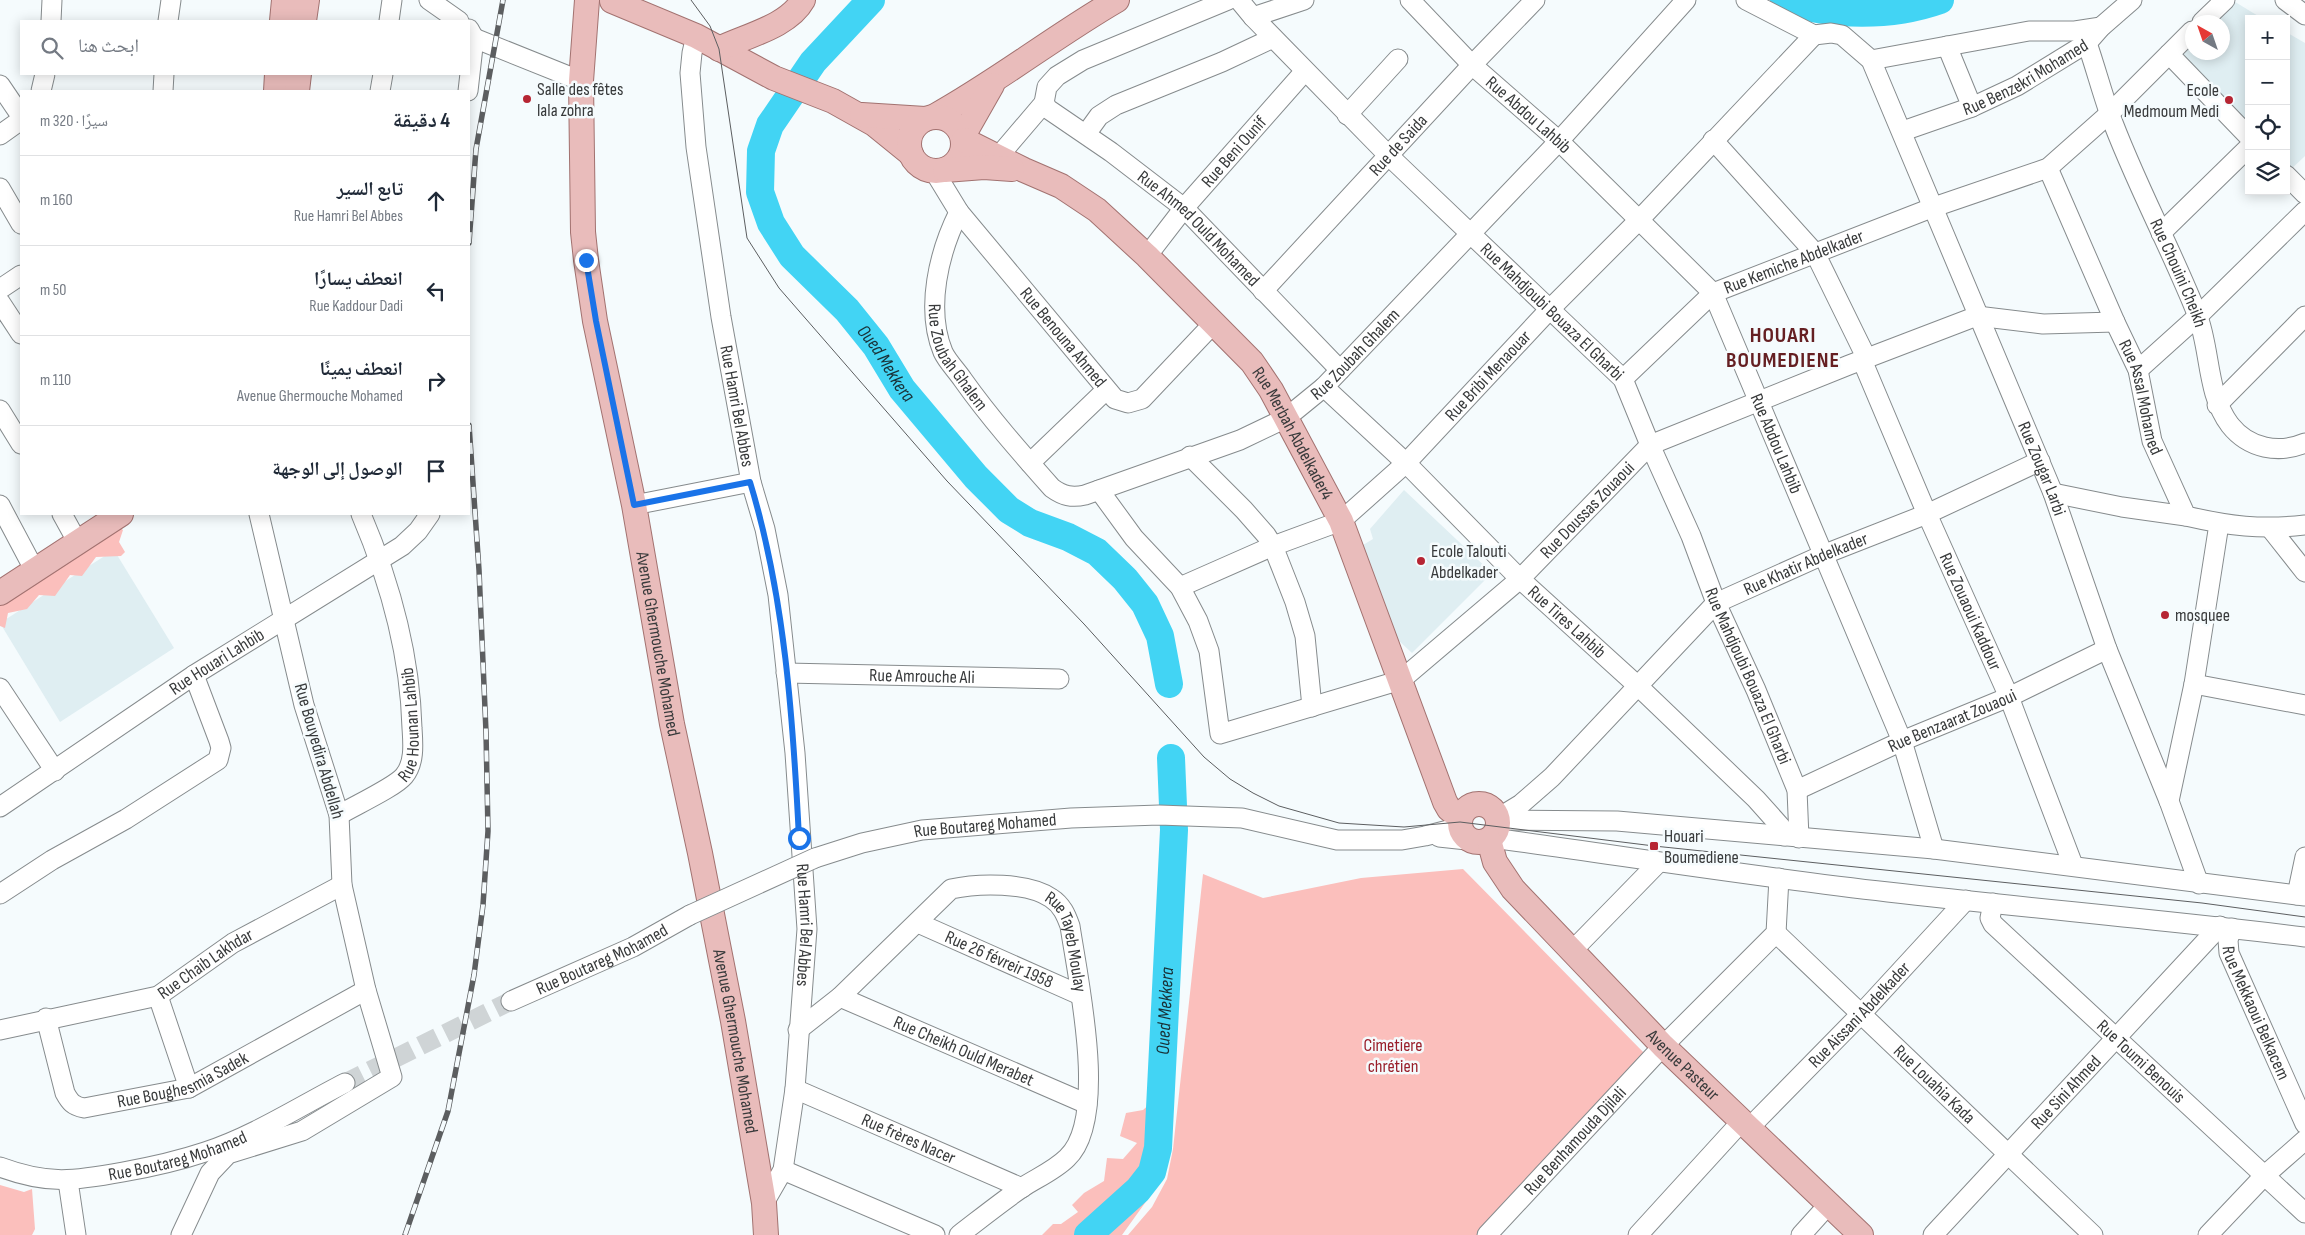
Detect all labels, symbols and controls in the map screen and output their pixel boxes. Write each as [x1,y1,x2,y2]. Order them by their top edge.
north arrow [2185,15,2230,60]
map controls [2245,15,2290,195]
button: + [2245,15,2290,60]
search box [20,20,470,75]
icon: search [38,34,66,62]
text: ابحث هنا [78,35,139,58]
street label: Rue Benzekri Mohamed [1960,35,2092,120]
button: − [2245,60,2290,105]
street label: Rue Abdou Lahbib [1482,72,1576,158]
place label: Salle des fêtes lala zohra [537,79,624,121]
place label: Ecole Medmoum Medi [2124,80,2219,122]
marker: Salle des fêtes lala zohra [521,93,533,105]
marker: Ecole Medmoum Medi [2223,94,2235,106]
button: locate [2245,105,2290,150]
text: 4 دقيقة [393,108,450,133]
street label: Rue de Saida [1365,110,1432,180]
street label: Rue Beni Ounif [1197,111,1271,191]
text: سيرًا · 320 m [40,112,108,131]
button: layers [2245,150,2290,195]
street label: Rue Ahmed Ould Mohamed [1134,166,1264,291]
text: تابع السير [337,178,403,201]
icon: ahead [422,187,450,215]
text: 160 m [40,191,73,210]
text: Rue Hamri Bel Abbes [294,207,403,226]
street label: Rue Chouini Cheikh [2146,215,2211,330]
street label: Rue Kemiche Abdelkader [1721,225,1867,298]
street label: Rue Mahdjoubi Bouaza El Gharbi [1476,238,1628,385]
route end [575,249,598,272]
text: انعطف يسارًا [314,268,403,291]
icon: left [422,277,450,305]
text: 50 m [40,281,66,300]
street label: Rue Benouna Ahmed [1016,283,1111,391]
text: Rue Kaddour Dadi [309,297,403,316]
street label: Rue Zoubah Ghalem [924,304,992,415]
street label: Rue Zoubah Ghalem [1306,304,1404,404]
water label: Oued Mekkera [852,320,920,407]
district label: HOUARI BOUMEDIENE [1726,322,1840,374]
street label: Rue Bribi Menaouar [1441,326,1535,425]
street label: Rue Assal Mohamed [2114,336,2167,458]
street label: Rue Hamri Bel Abbes [716,343,759,468]
text: انعطف يمينًا [319,358,403,381]
street label: Rue Merbah Abdelkader4 [1248,363,1338,504]
icon: right [422,367,450,395]
text: 110 m [40,371,71,390]
text: Avenue Ghermouche Mohamed [237,387,403,406]
street label: Rue Abdou Lahbib [1746,390,1807,497]
street label: Rue Zougar Larbi [2014,418,2070,518]
icon: arrive [422,457,450,485]
street label: Rue Doussas Zouaoui [1536,457,1639,563]
text: الوصول إلى الوجهة [272,458,403,481]
street label: Rue Khatir Abdelkader [1740,528,1871,600]
place label: Ecole Talouti Abdelkader [1430,541,1507,583]
street label: Avenue Ghermouche Mohamed [632,549,685,738]
street label: Rue Zouaoui Kaddour [1935,549,2006,674]
marker: Ecole Talouti Abdelkader [1415,555,1427,567]
street label: Rue Tires Lahbib [1524,581,1610,662]
street label: Rue Mahdjoubi Bouaza El Gharbi [1701,585,1796,767]
place label: mosquee [2175,605,2230,626]
marker: mosquee [2159,609,2171,621]
street label: Rue Houari Lahbib [165,624,268,699]
street label: Rue Amrouche Ali [869,664,975,688]
street label: Rue Hounan Lahbib [393,666,423,786]
street label: Rue Bouyedira Abdellah [290,681,348,821]
street label: Rue Benzaarat Zouaoui [1885,685,2020,757]
street label: Rue Boutareg Mohamed [912,809,1057,842]
place label: Houari Boumediene [1664,826,1739,868]
route start [788,827,811,850]
marker: Houari Boumediene [1648,840,1660,852]
street label: Rue Hamri Bel Abbes [792,863,818,987]
street label: Rue Tayeb Moulay [1041,887,1091,993]
street label: Rue Boutareg Mohamed [533,919,671,999]
street label: Rue Chaib Lakhdar [154,924,256,1003]
street label: Rue 26 févreir 1958 [942,926,1057,992]
street label: Rue Mekkaoui Belkacem [2218,945,2294,1083]
street label: Avenue Ghermouche Mohamed [708,946,762,1135]
street label: Rue Aissani Abdelkader [1804,957,1914,1072]
water label: Oued Mekkera [1151,966,1179,1055]
street label: Rue Cheikh Ould Merabet [891,1011,1038,1090]
street label: Rue Toumi Benouis [2093,1015,2190,1107]
street label: Avenue Pasteur [1642,1024,1724,1105]
park label: Cimetiere chrétien [1363,1035,1423,1077]
street label: Rue Louahia Kada [1889,1040,1980,1128]
street label: Rue Boughesmia Sadek [115,1047,252,1112]
street label: Rue Sini Ahmed [2026,1051,2105,1133]
street label: Rue Benhamouda Djilali [1519,1082,1630,1199]
street label: Rue frères Nacer [858,1109,959,1168]
street label: Rue Boutareg Mohamed [107,1126,250,1185]

